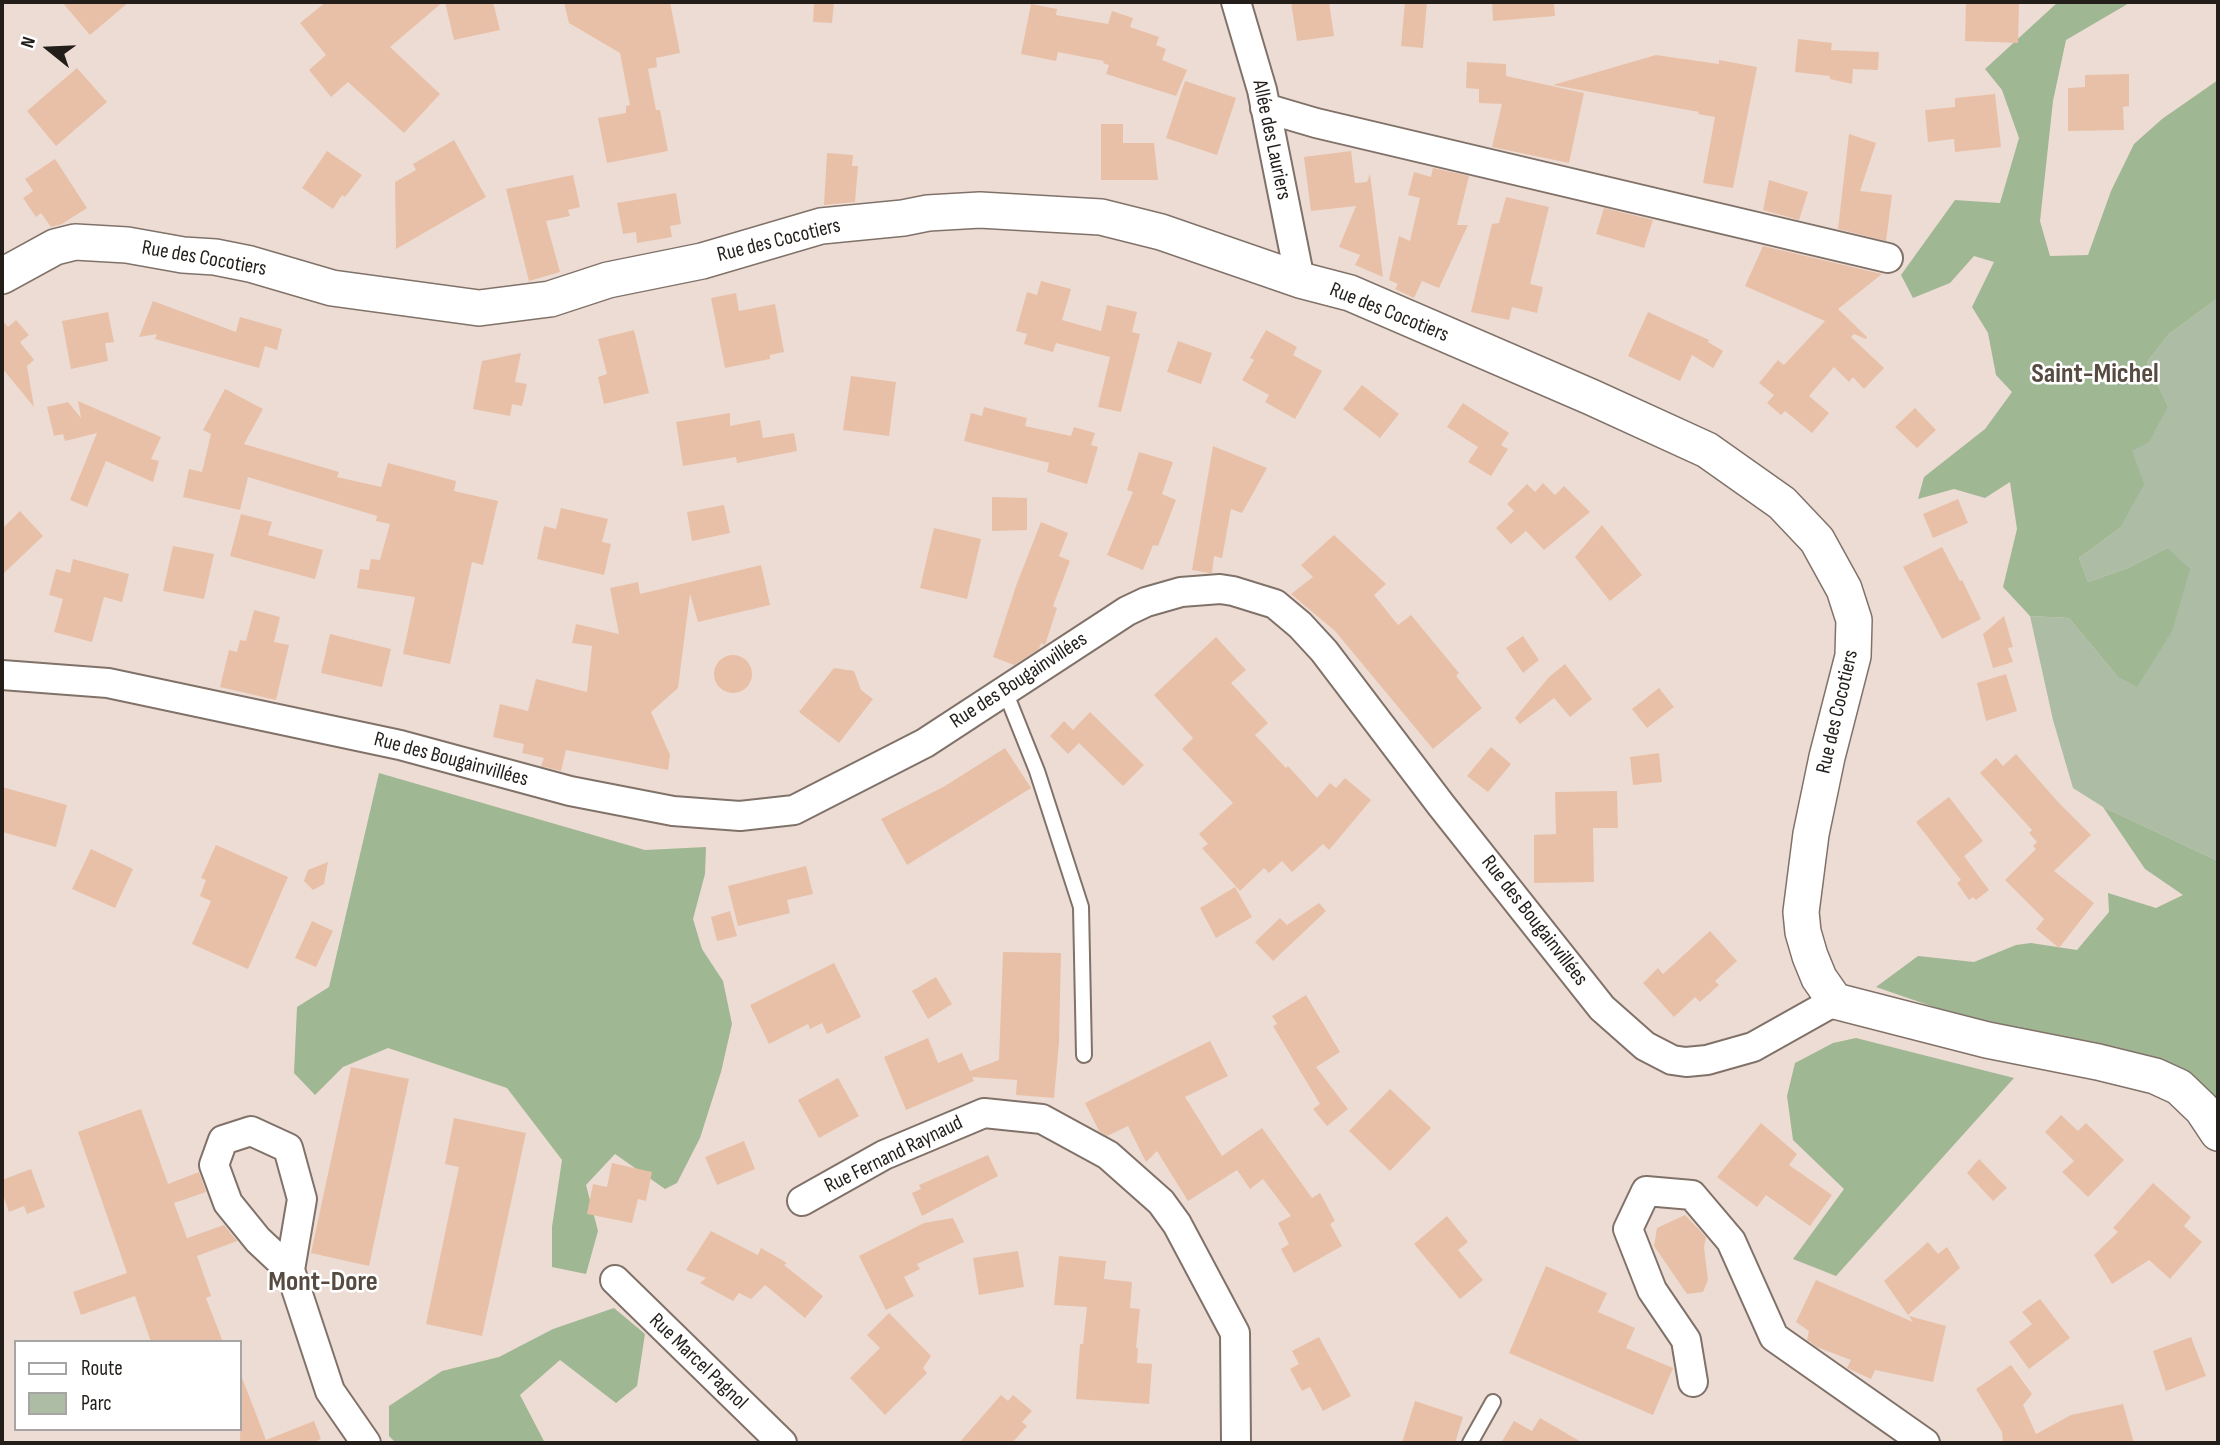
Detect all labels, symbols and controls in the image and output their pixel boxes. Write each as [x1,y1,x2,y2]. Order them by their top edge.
north arrow [14,14,84,84]
text: N [16,34,41,51]
street label: Allée des Lauriers [1246,78,1296,202]
street label: Rue des Cocotiers [715,214,843,268]
street label: Rue des Cocotiers [140,236,268,282]
street label: Rue des Cocotiers [1326,278,1452,348]
district label: Saint-Michel [2031,358,2159,392]
street label: Rue des Bougainvillées [946,627,1092,735]
street label: Rue des Cocotiers [1812,648,1864,776]
street label: Rue des Bougainvillées [371,727,531,793]
street label: Rue des Bougainvillées [1475,851,1593,991]
street label: Rue Fernand Raynaud [821,1111,967,1199]
district label: Mont-Dore [268,1266,378,1300]
street label: Rue Marcel Pagnol [644,1309,752,1415]
legend [14,1340,242,1431]
text: Route [81,1356,123,1381]
text: Parc [81,1391,112,1416]

